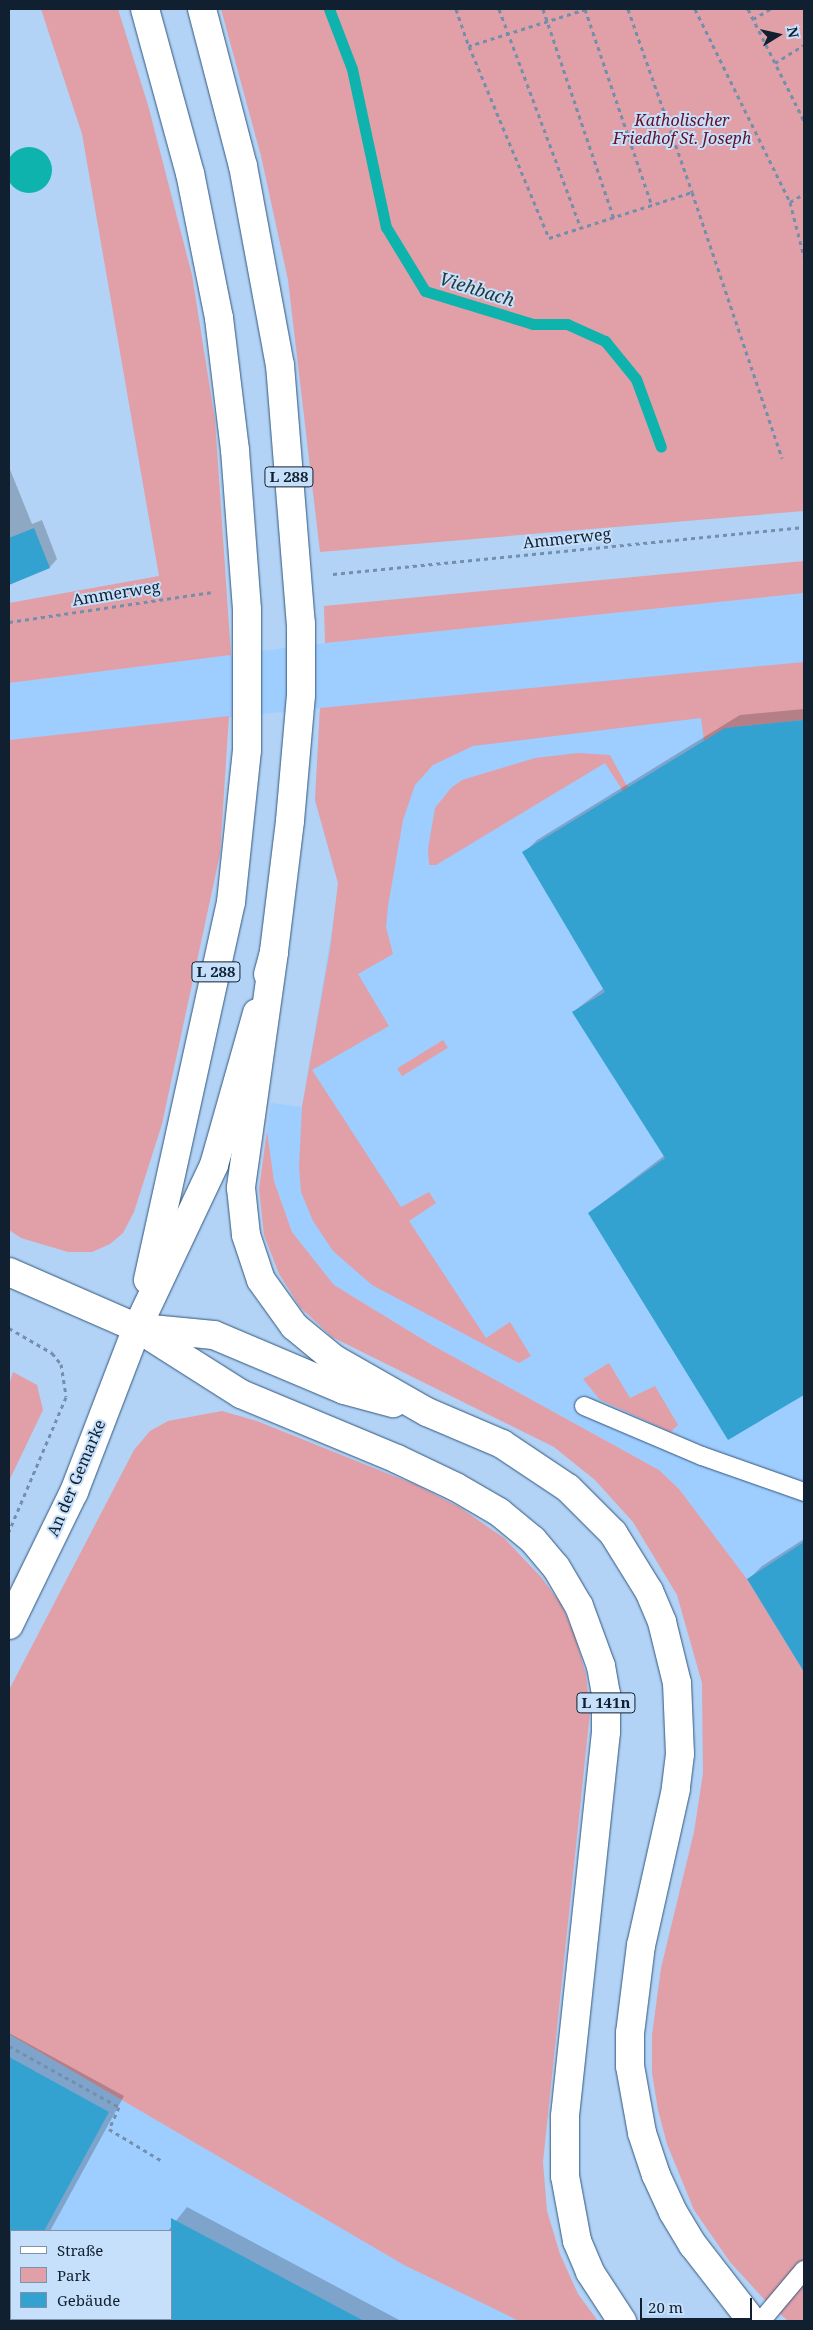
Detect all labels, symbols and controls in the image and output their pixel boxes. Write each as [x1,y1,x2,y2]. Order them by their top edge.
north arrow [753,10,803,60]
text: N [783,25,804,39]
park label: Katholischer Friedhof St. Joseph [613,110,751,148]
water label: Viehbach [437,267,517,311]
road number: L 288 [264,464,314,490]
street label: Ammerweg [522,524,612,552]
street label: Ammerweg [71,577,161,609]
road number: L 288 [191,960,241,984]
street label: An der Gemarke [43,1417,109,1539]
road number: L 141n [576,1690,636,1716]
legend [10,2230,172,2320]
text: Straße [57,2240,103,2260]
text: Park [57,2265,90,2285]
scale bar [643,2288,756,2320]
text: Gebäude [57,2290,120,2310]
text: 20 m [648,2297,683,2317]

